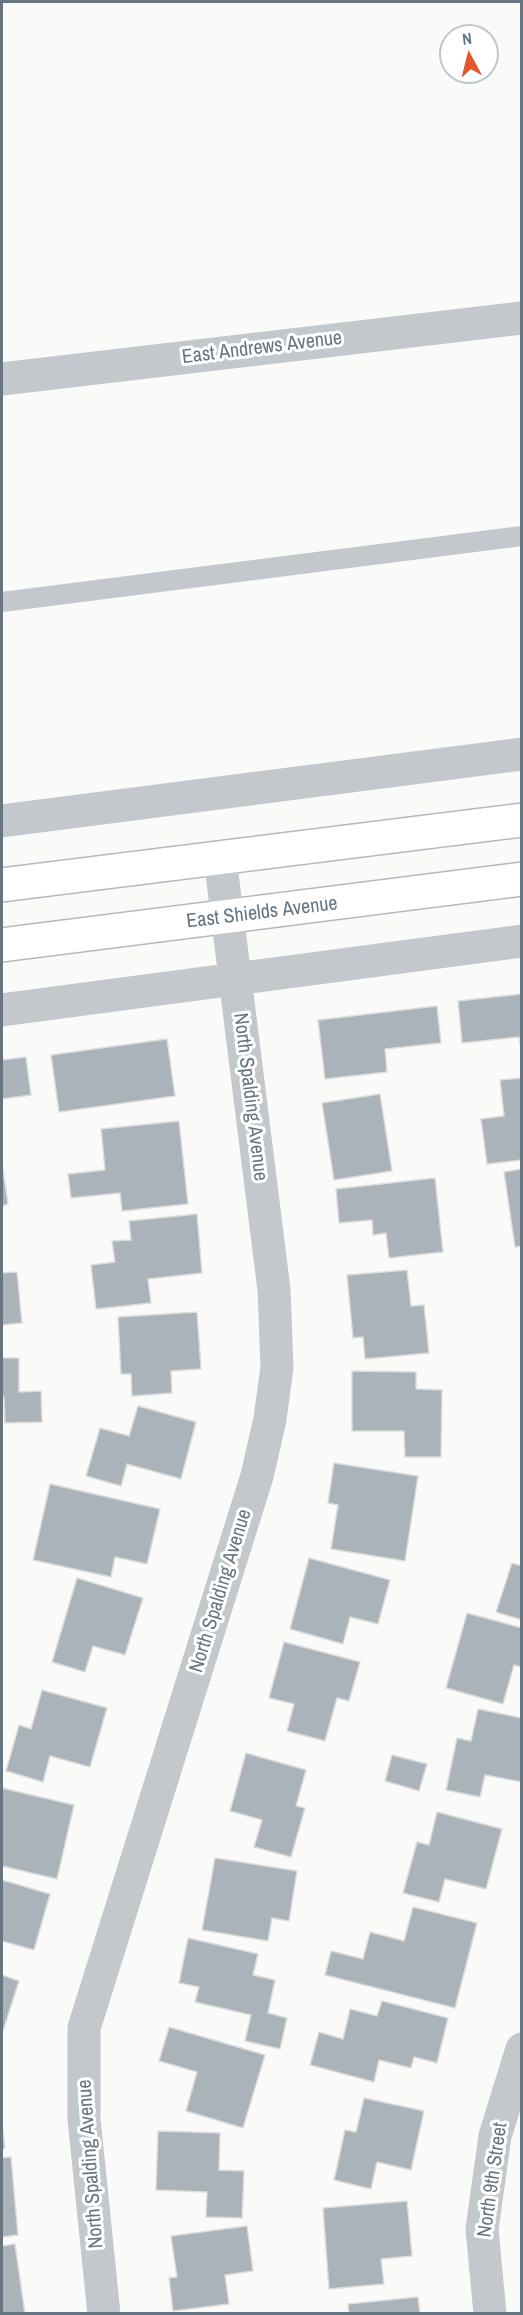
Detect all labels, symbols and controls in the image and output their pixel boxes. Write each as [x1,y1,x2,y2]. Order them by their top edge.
north arrow [439,24,499,84]
text: N [461,27,473,50]
street label: East Andrews Avenue [181,326,343,370]
street label: East Shields Avenue [185,892,339,934]
street label: North Spalding Avenue [228,1012,272,1182]
street label: North Spalding Avenue [185,1507,257,1675]
street label: North Spalding Avenue [73,2079,109,2249]
street label: North 9th Street [473,2121,513,2239]

